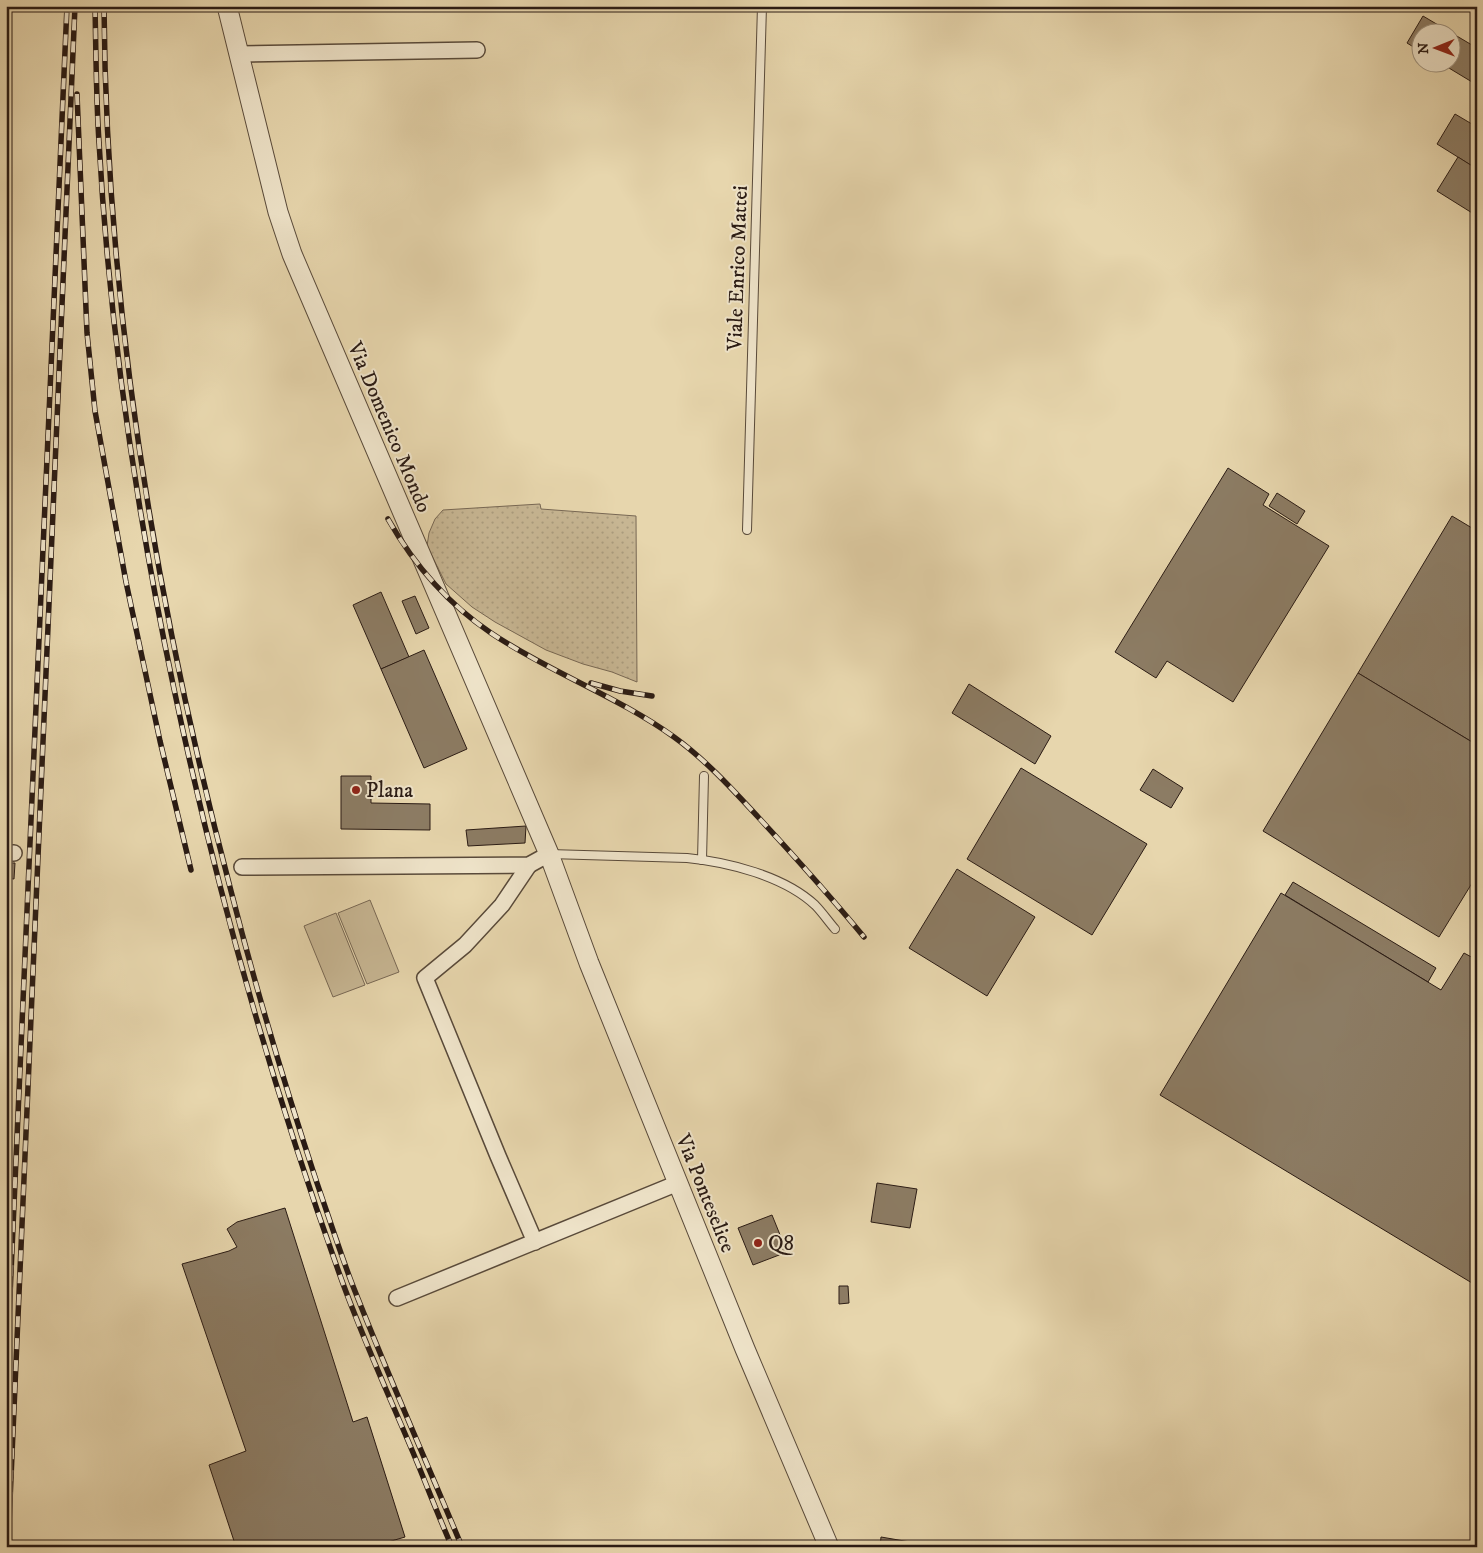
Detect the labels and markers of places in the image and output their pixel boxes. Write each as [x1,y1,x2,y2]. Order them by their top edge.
place label: Plana [366,778,413,804]
marker: Plana [350,784,362,796]
place label: Q8 [768,1231,794,1257]
marker: Q8 [752,1237,764,1249]

